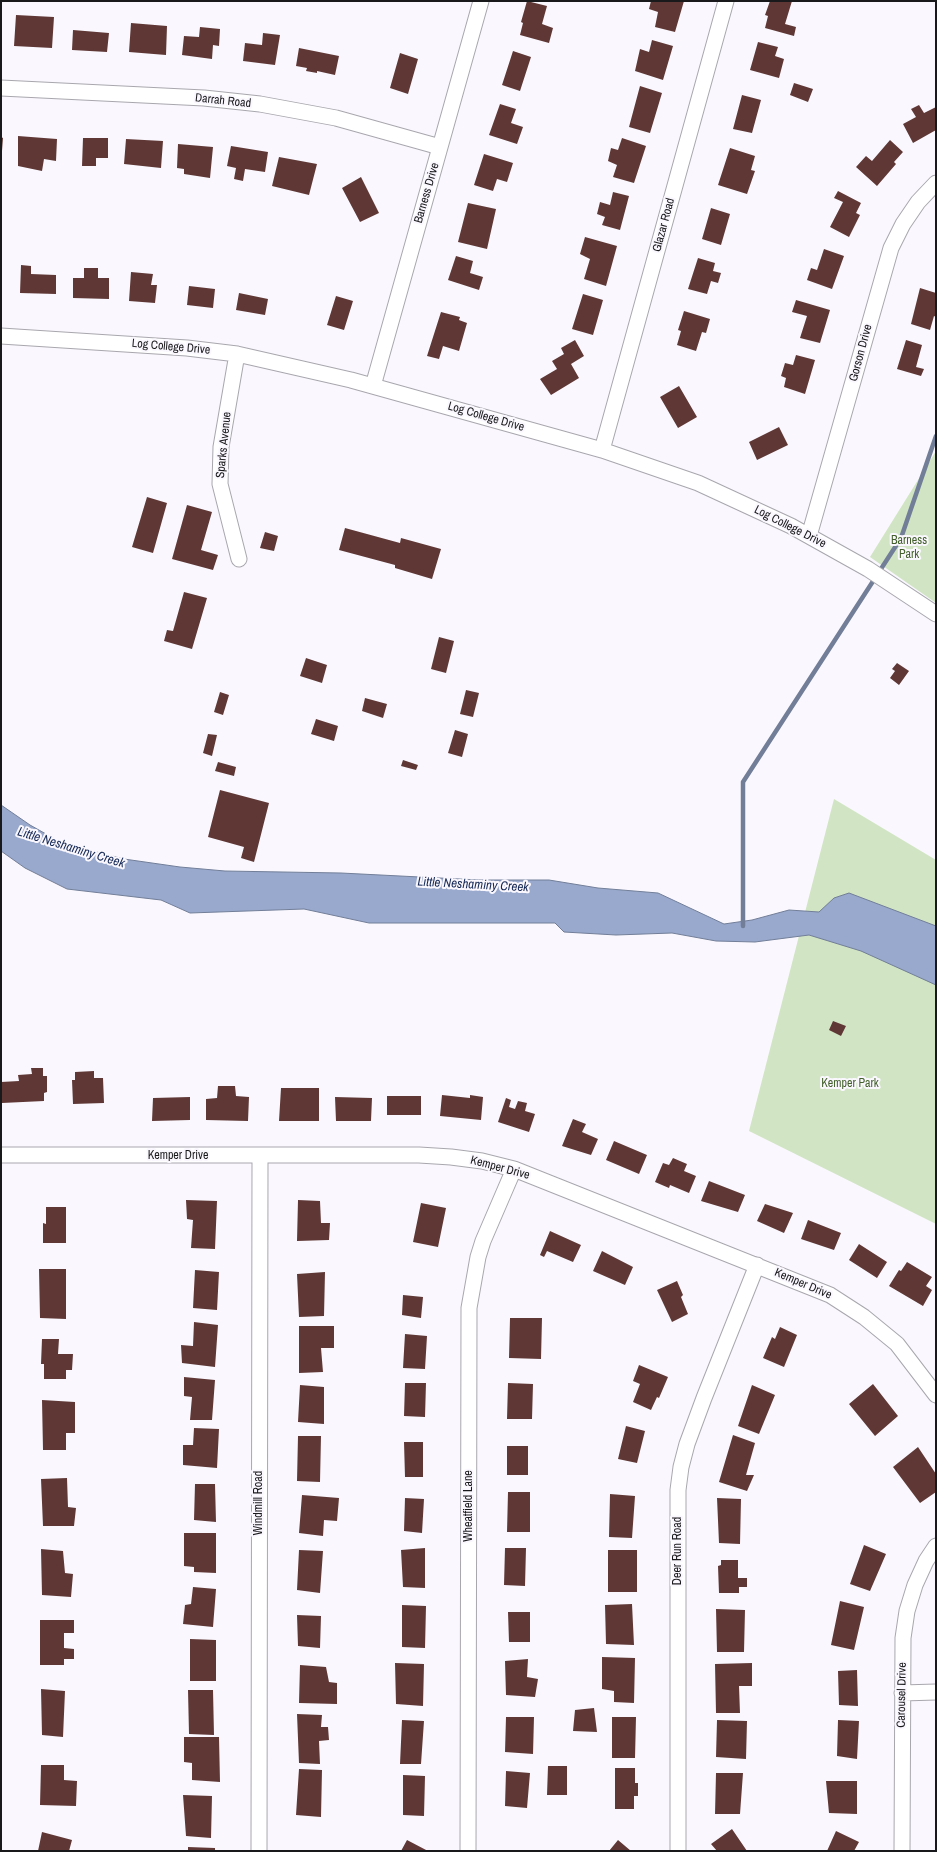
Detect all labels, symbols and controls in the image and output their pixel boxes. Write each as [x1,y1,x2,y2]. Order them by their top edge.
street label: Darrah Road [194,91,252,111]
street label: Barness Drive [411,161,443,225]
street label: Glazar Road [650,196,678,254]
street label: Gorson Drive [846,323,876,383]
street label: Log College Drive [131,336,211,358]
street label: Log College Drive [446,399,526,435]
street label: Sparks Avenue [213,411,235,479]
street label: Log College Drive [752,503,828,551]
park label: Barness Park [891,534,927,562]
water label: Little Neshaminy Creek [15,824,127,872]
water label: Little Neshaminy Creek [417,874,529,896]
park label: Kemper Park [821,1077,879,1091]
street label: Kemper Drive [148,1149,208,1163]
street label: Kemper Drive [469,1153,531,1183]
street label: Kemper Drive [772,1266,834,1302]
street label: Wheatfield Lane [462,1470,476,1542]
street label: Windmill Road [252,1471,266,1535]
street label: Deer Run Road [671,1517,685,1585]
street label: Carousel Drive [894,1662,910,1728]

